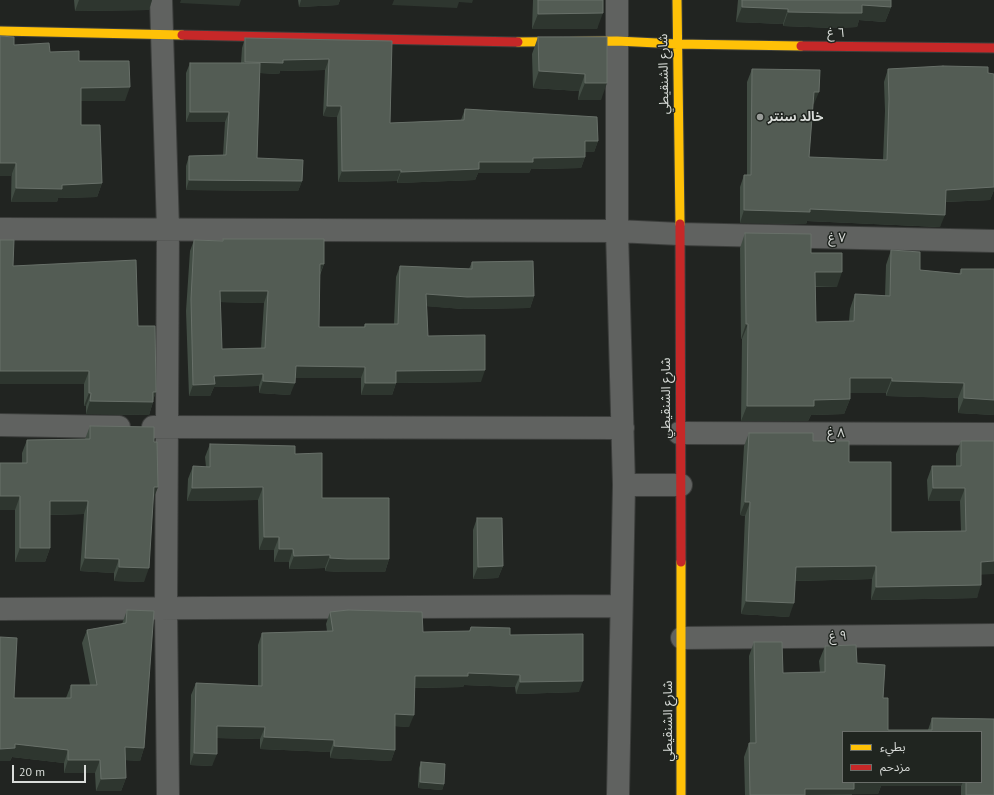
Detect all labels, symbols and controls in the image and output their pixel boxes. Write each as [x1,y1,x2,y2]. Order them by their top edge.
street label: ٦ غ [827,25,845,41]
street label: شارع الشنقيطي [655,33,673,115]
place label: خالد سنتر [768,109,823,125]
marker: خالد سنتر [755,112,765,122]
street label: ٧ غ [828,230,846,246]
street label: شارع الشنقيطي [658,358,674,438]
street label: ٨ غ [827,425,845,441]
street label: ٩ غ [829,628,847,644]
street label: شارع الشنقيطي [660,681,676,761]
legend [842,731,982,783]
text: بطيء [880,739,906,754]
scale bar [14,757,88,783]
text: مزدحم [880,759,910,774]
text: 20 m [19,764,45,779]

